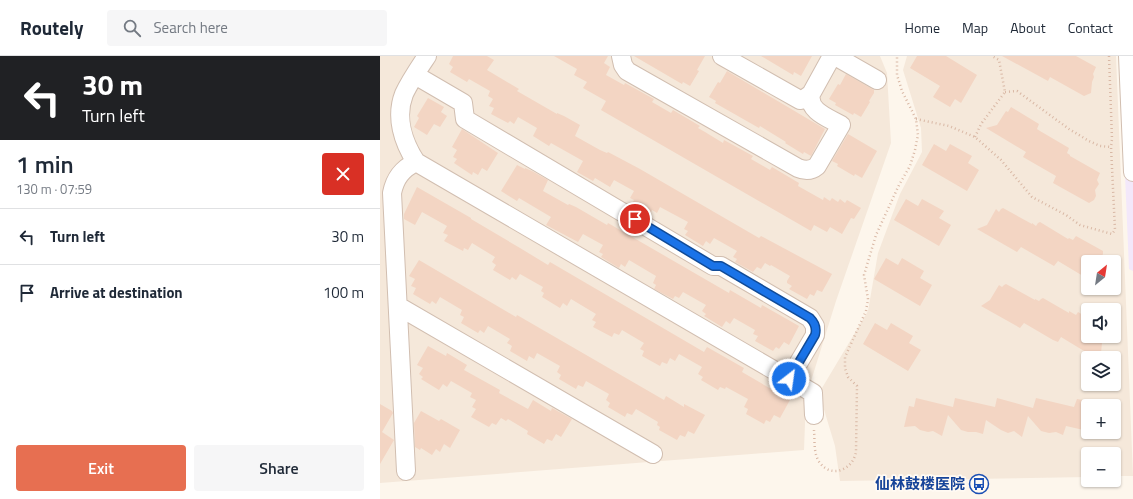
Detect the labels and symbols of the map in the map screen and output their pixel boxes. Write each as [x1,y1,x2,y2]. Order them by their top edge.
pin [618,202,652,236]
north arrow [1081,255,1121,295]
position arrow [768,358,810,400]
place label: 仙林鼓楼医院 [875,472,965,495]
bus stop icon: 仙林鼓楼医院 [968,473,990,495]

